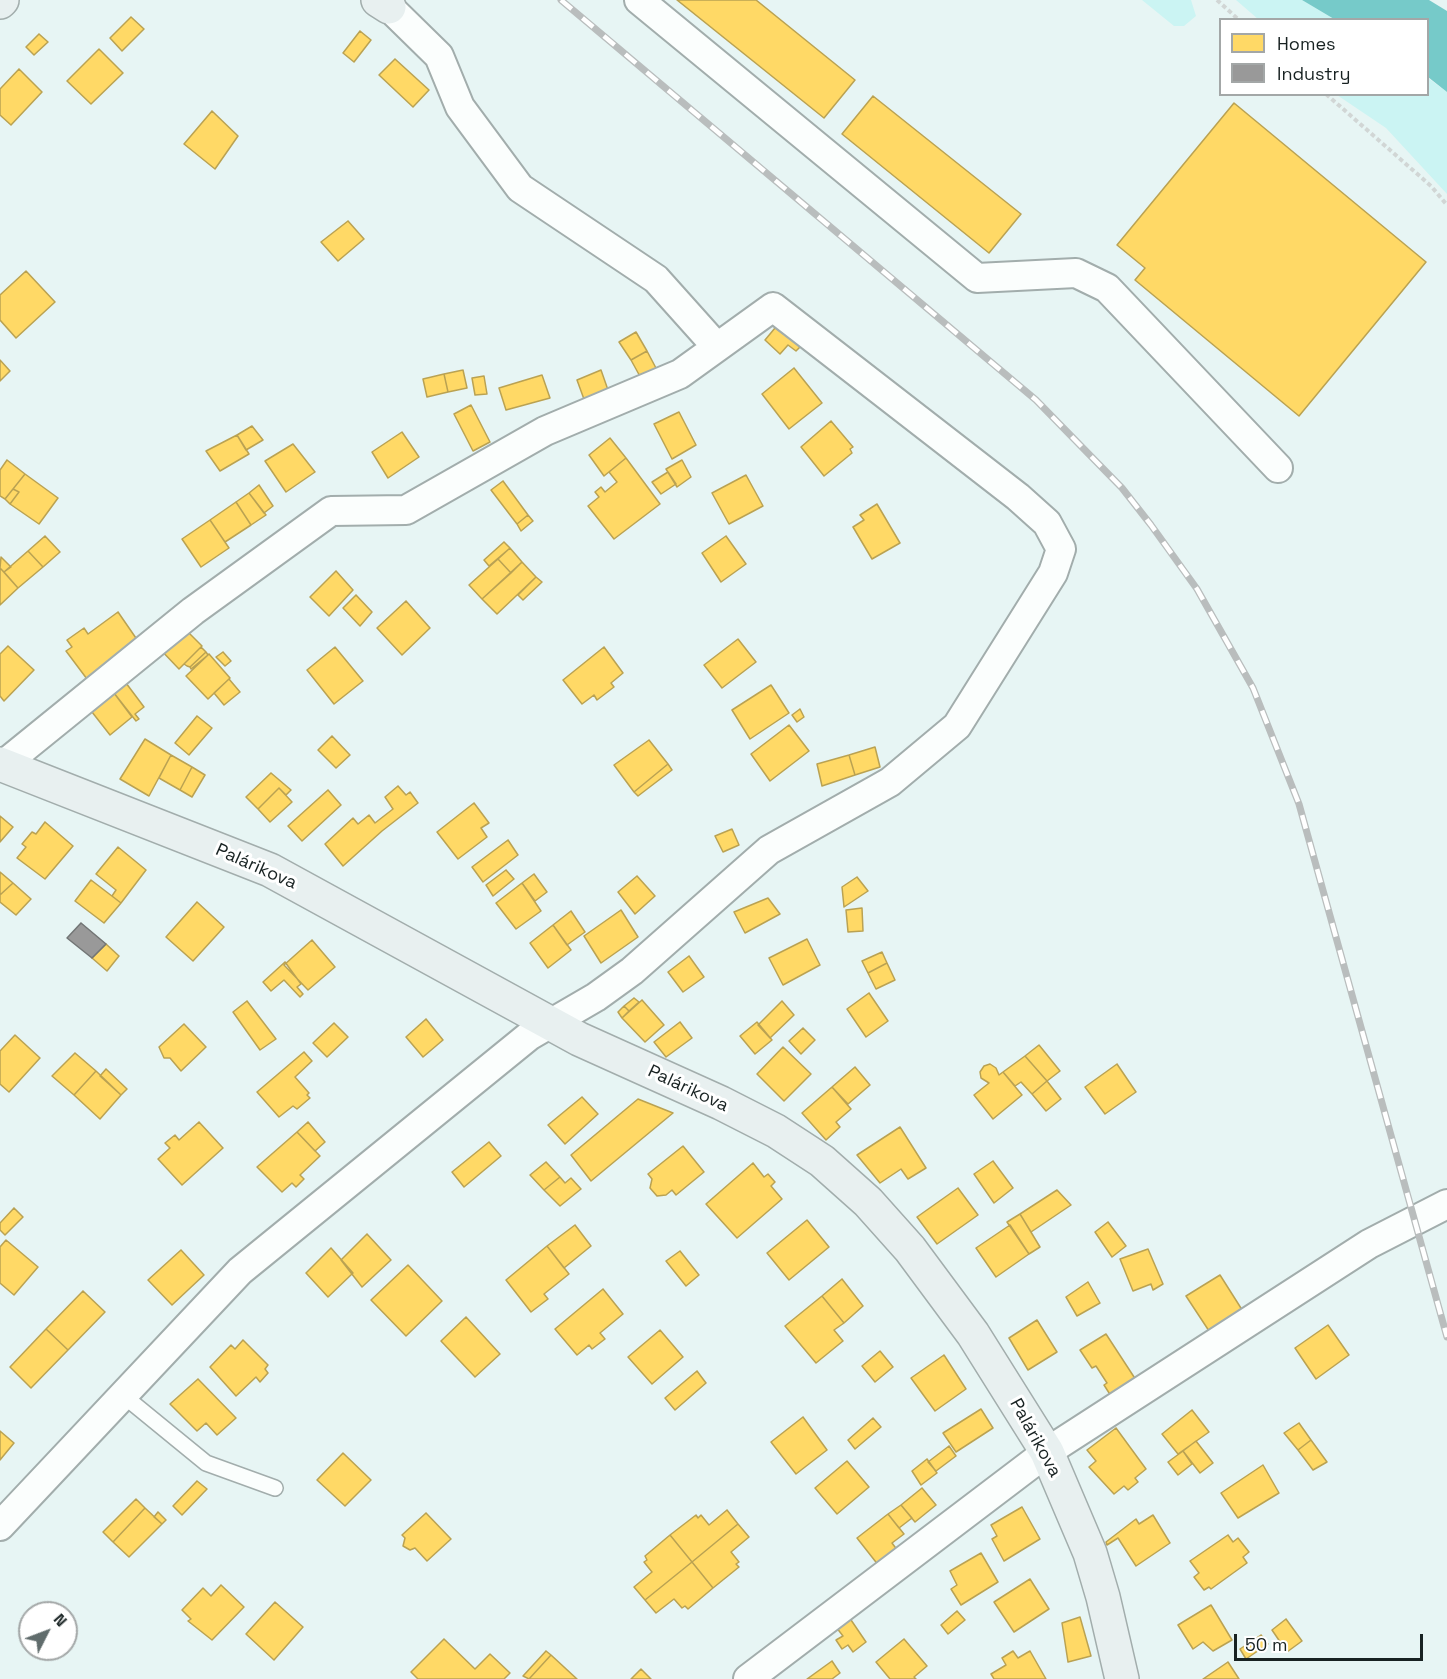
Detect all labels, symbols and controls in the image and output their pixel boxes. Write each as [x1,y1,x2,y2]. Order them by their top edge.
legend [1219,18,1429,96]
text: Homes [1277,32,1336,55]
text: Industry [1277,62,1350,85]
street label: Palárikova [212,840,300,894]
street label: Palárikova [644,1061,732,1117]
street label: Palárikova [1005,1395,1065,1481]
north arrow [18,1601,78,1661]
text: N [49,1609,72,1631]
scale bar [1237,1622,1426,1660]
text: 50 m [1245,1633,1287,1656]

